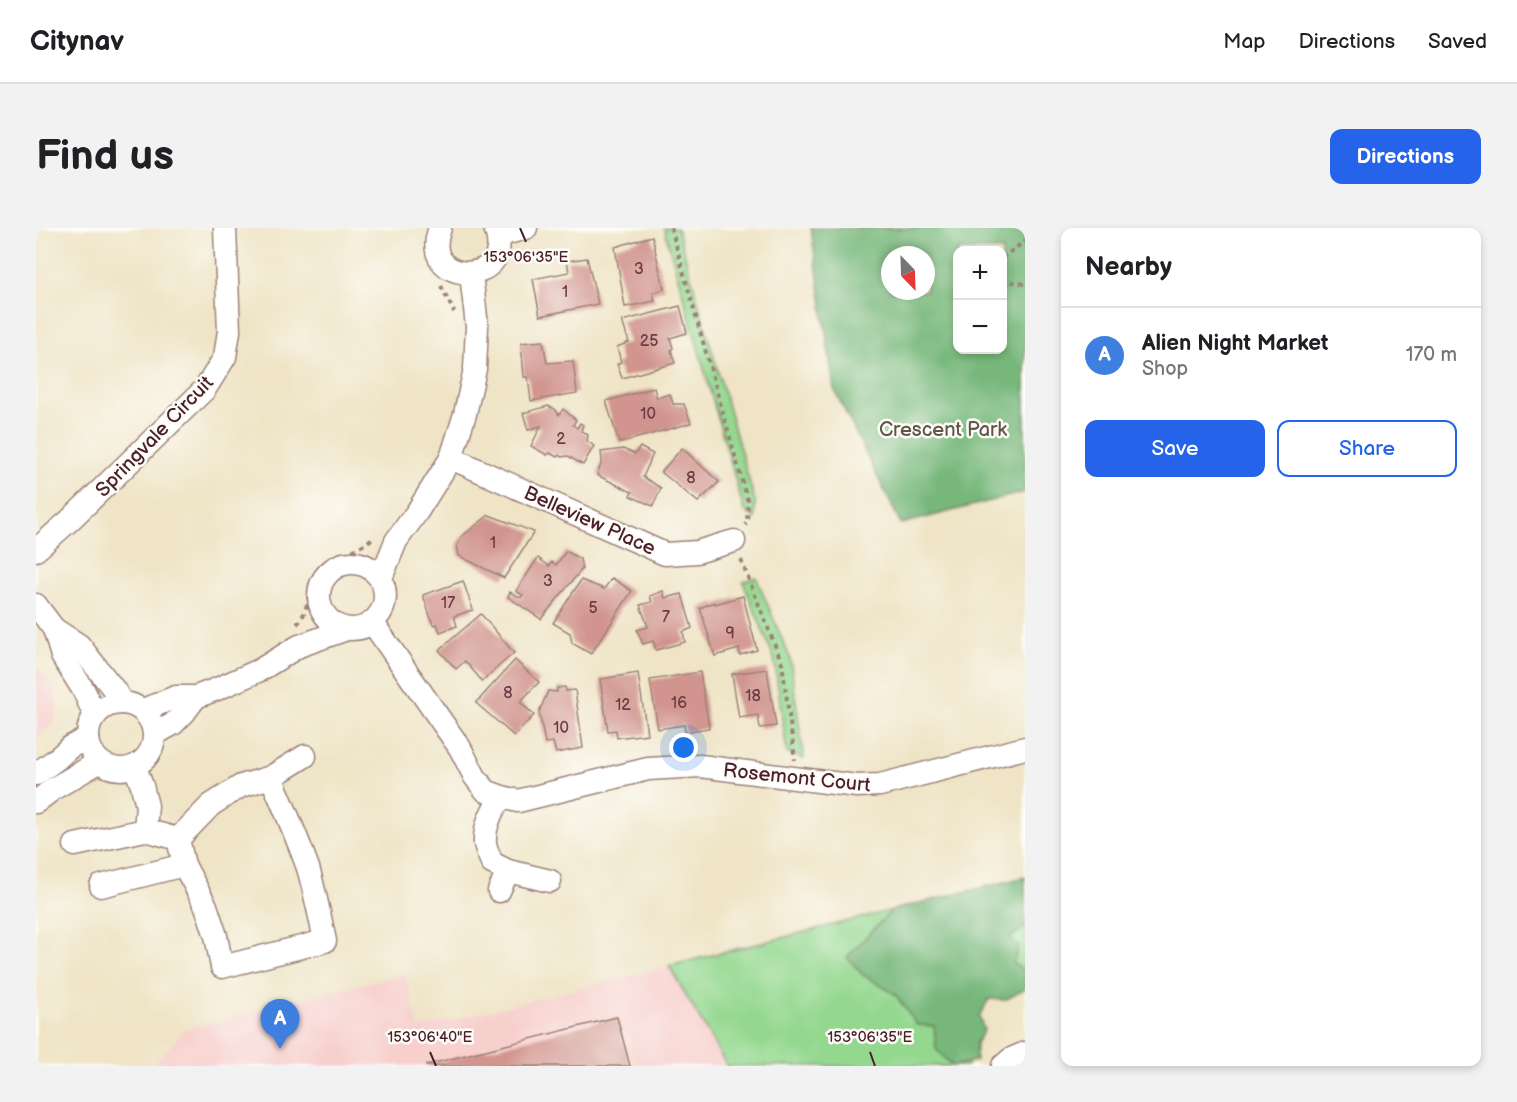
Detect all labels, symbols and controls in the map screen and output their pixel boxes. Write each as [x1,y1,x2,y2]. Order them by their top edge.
text: Citynav [30,25,124,58]
text: Map [1223,29,1266,54]
text: Directions [1299,29,1395,54]
text: Saved [1428,29,1487,54]
button: Directions [1330,129,1481,184]
text: Find us [36,131,174,182]
north arrow [881,246,935,300]
map controls [953,246,1007,354]
button: + [953,246,1007,300]
text: 153°06'35"E [484,248,569,267]
text: Nearby [1085,252,1172,283]
house number: 3 [634,260,644,279]
house number: 1 [562,283,568,302]
button: − [953,300,1007,354]
text: Alien Night Market [1142,330,1328,357]
house number: 25 [640,332,658,351]
text: A [1098,343,1111,367]
text: 170 m [1406,343,1457,367]
text: Shop [1142,357,1188,381]
street label: Springvale Circuit [91,371,219,502]
house number: 10 [640,405,656,424]
park label: Crescent Park [879,418,1007,442]
button: Save [1085,420,1265,477]
button: Share [1277,420,1457,477]
house number: 2 [556,430,566,449]
house number: 8 [686,469,696,488]
street label: Belleview Place [520,481,659,561]
house number: 1 [490,534,496,553]
house number: 3 [543,572,553,591]
house number: 17 [441,594,455,613]
house number: 5 [588,599,598,618]
house number: 7 [662,608,670,627]
house number: 9 [725,624,735,643]
house number: 8 [503,684,513,703]
house number: 18 [745,687,761,706]
house number: 16 [671,694,687,713]
house number: 12 [615,696,631,715]
house number: 10 [553,719,569,738]
your location [669,733,698,762]
street label: Rosemont Court [722,758,872,798]
pin: A [260,1000,300,1049]
text: 153°06'40"E [387,1028,473,1047]
text: 153°06'35"E [828,1028,913,1047]

